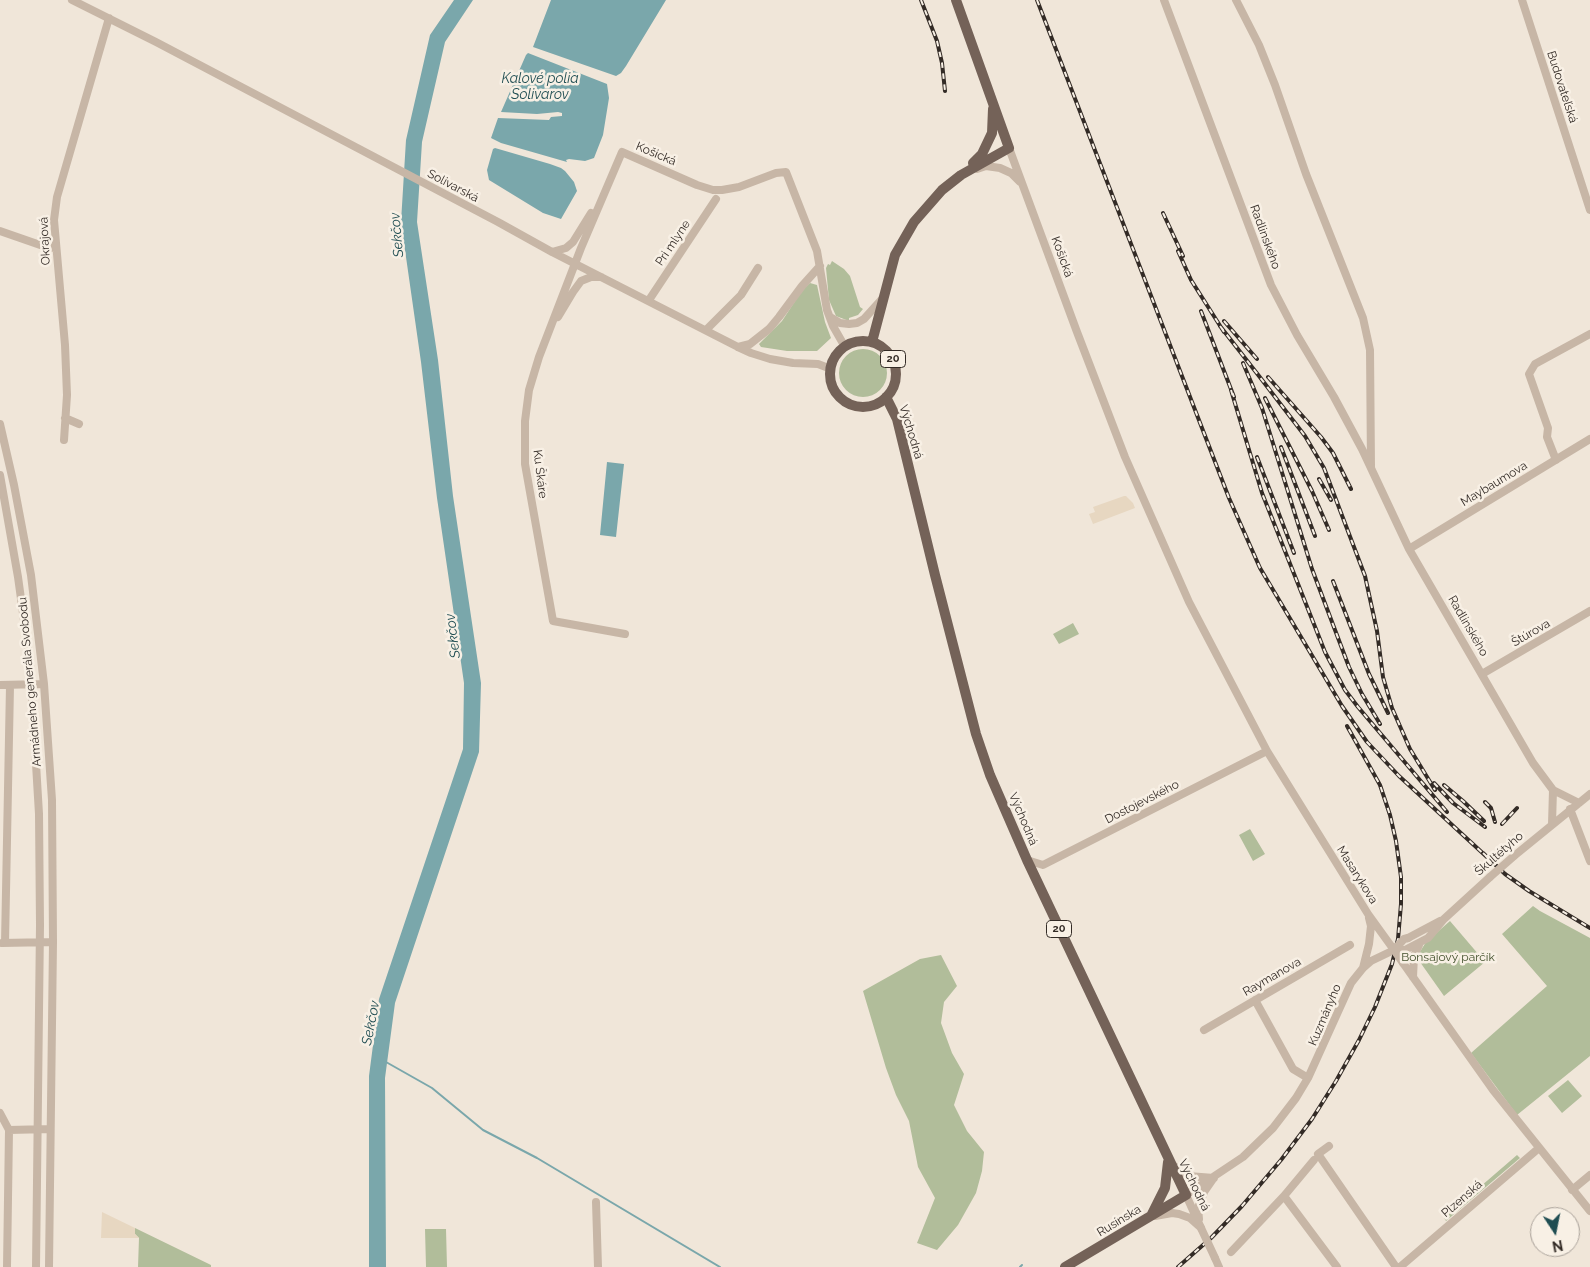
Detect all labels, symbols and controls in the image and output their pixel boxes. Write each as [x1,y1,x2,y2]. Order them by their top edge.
street label: Budovateľská [1544,49,1580,125]
water label: Kalové polia Solivarov [501,71,579,104]
street label: Košická [634,139,678,169]
street label: Solivarská [425,167,481,205]
street label: Radlinského [1247,203,1283,271]
water label: Sekčov [387,212,407,258]
street label: Okrajová [37,216,53,266]
street label: Pri mlyne [652,217,694,269]
street label: Košická [1048,235,1076,279]
road number: 20 [880,350,906,368]
street label: Východná [896,403,926,461]
street label: Ku Škáre [530,449,550,499]
street label: Maybaumova [1458,458,1530,510]
street label: Radlinského [1445,593,1491,659]
street label: Armádneho generála Svobodu [15,597,45,767]
water label: Sekčov [442,613,464,659]
street label: Štúrova [1509,616,1553,650]
street label: Dostojevského [1102,777,1182,827]
street label: Východná [1005,790,1041,848]
street label: Škultétyho [1472,829,1526,879]
street label: Masarykova [1333,843,1381,907]
road number: 20 [1046,921,1072,938]
park label: Bonsajový parčík [1401,950,1495,964]
street label: Raymanova [1240,955,1304,999]
street label: Kuzmányho [1306,982,1344,1048]
water label: Sekčov [358,999,384,1047]
street label: Východná [1175,1157,1213,1213]
street label: Plzenská [1439,1177,1485,1221]
street label: Rusínska [1094,1202,1144,1240]
north arrow [1530,1207,1580,1257]
text: N [1551,1237,1564,1255]

